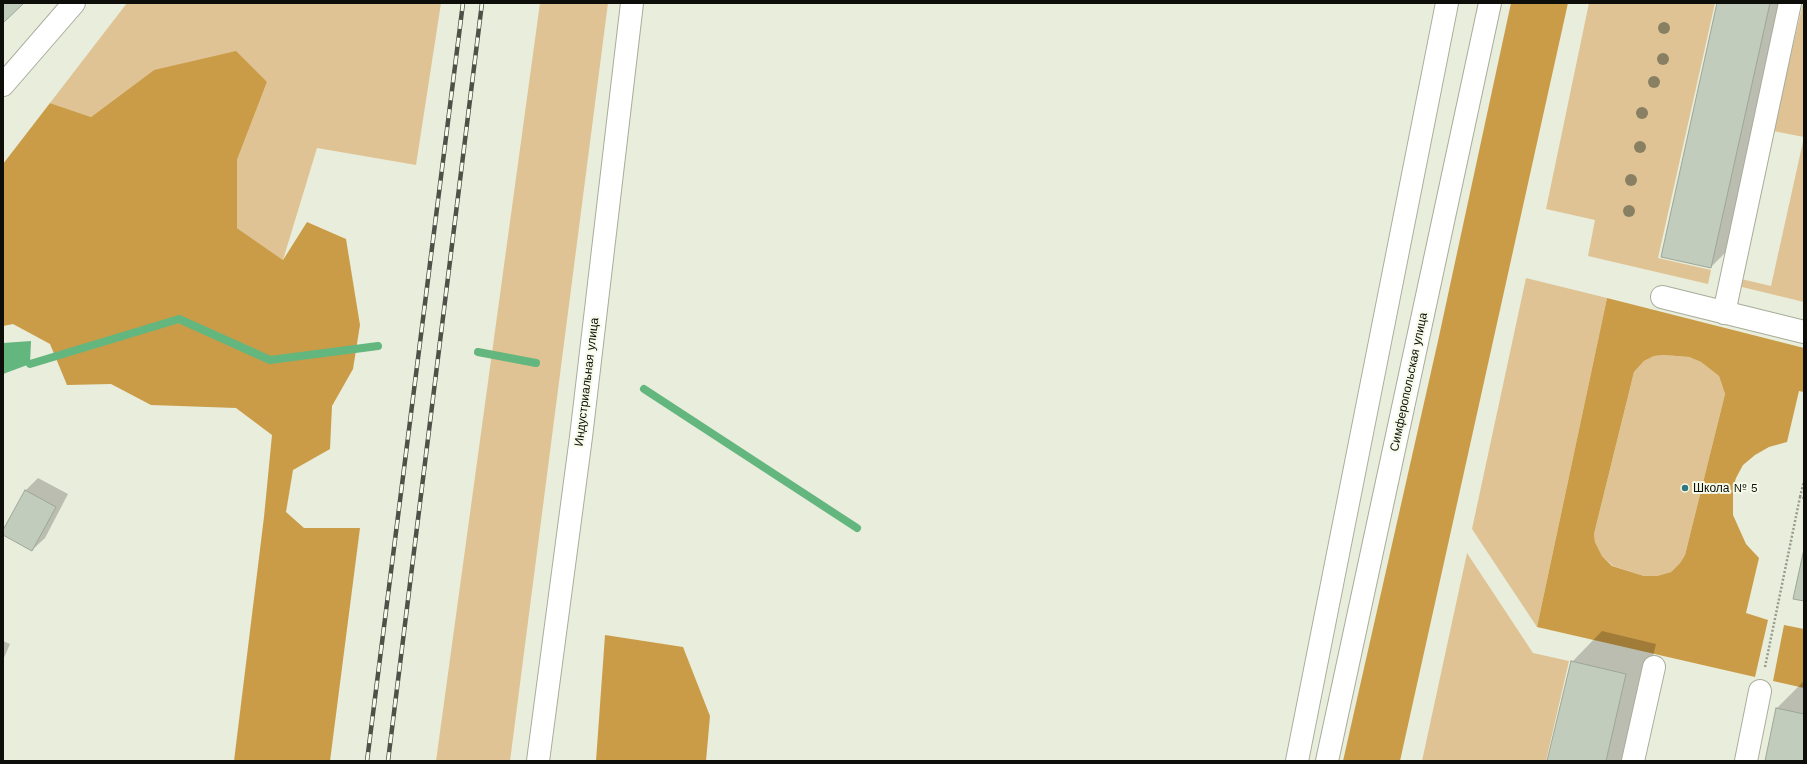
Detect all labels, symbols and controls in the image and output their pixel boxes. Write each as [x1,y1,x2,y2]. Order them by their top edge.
street label: Симферопольская улица [1387,311,1431,453]
street label: Индустриальная улица [572,317,602,447]
place label: Школа № 5 [1693,481,1758,495]
marker: Школа № 5 [1680,483,1690,493]

